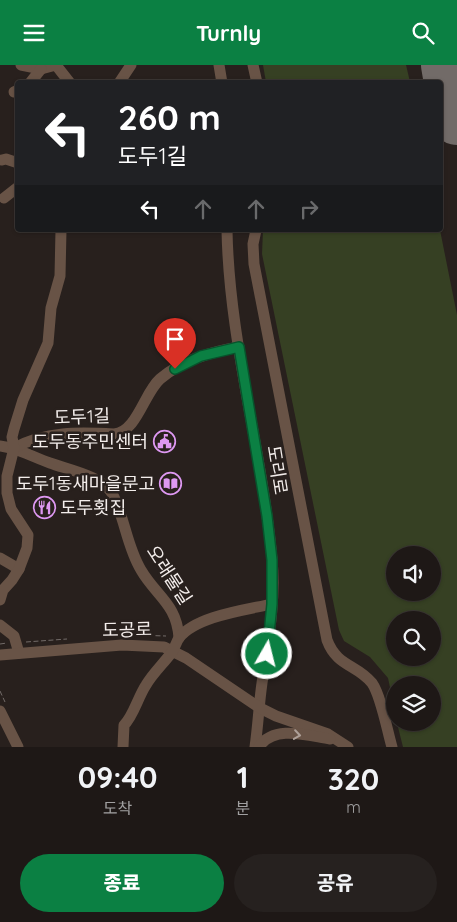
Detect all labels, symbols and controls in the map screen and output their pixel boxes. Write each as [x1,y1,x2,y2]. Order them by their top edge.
icon: menu [20,19,48,47]
text: Turnly [196,19,261,47]
icon: search [409,19,437,47]
text: 260 m [118,95,221,139]
icon: left [35,100,100,165]
text: 도두1길 [118,142,187,170]
icon: left [136,195,164,223]
icon: ahead [189,195,217,223]
icon: ahead [242,195,270,223]
icon: right [295,195,323,223]
pin [154,318,196,369]
icon: arrive [161,325,189,353]
street label: 도두1길 [53,404,111,429]
place label: 도두동주민센터 [32,430,148,453]
public building icon: 도두동주민센터 [152,430,176,454]
street label: 도리로 [262,444,293,496]
place label: 도두1동새마을문고 [16,472,155,495]
library icon: 도두1동새마을문고 [159,472,183,496]
restaurant icon: 도두횟집 [32,496,56,520]
place label: 도두횟집 [60,496,126,519]
street label: 오래물길 [142,541,197,609]
map controls [386,546,441,731]
button: sound [386,546,441,601]
button: search [386,611,441,666]
street label: 도공로 [102,618,152,641]
position arrow [240,627,292,679]
button: layers [386,676,441,731]
one-way arrow [294,729,302,740]
text: 09:40 [78,758,157,796]
text: 1 [237,758,248,796]
text: 320 [328,760,379,798]
text: m [346,797,361,817]
text: 도착 [103,798,132,818]
text: 분 [235,798,250,818]
button: 종료 [20,854,224,912]
button: 공유 [234,854,437,912]

